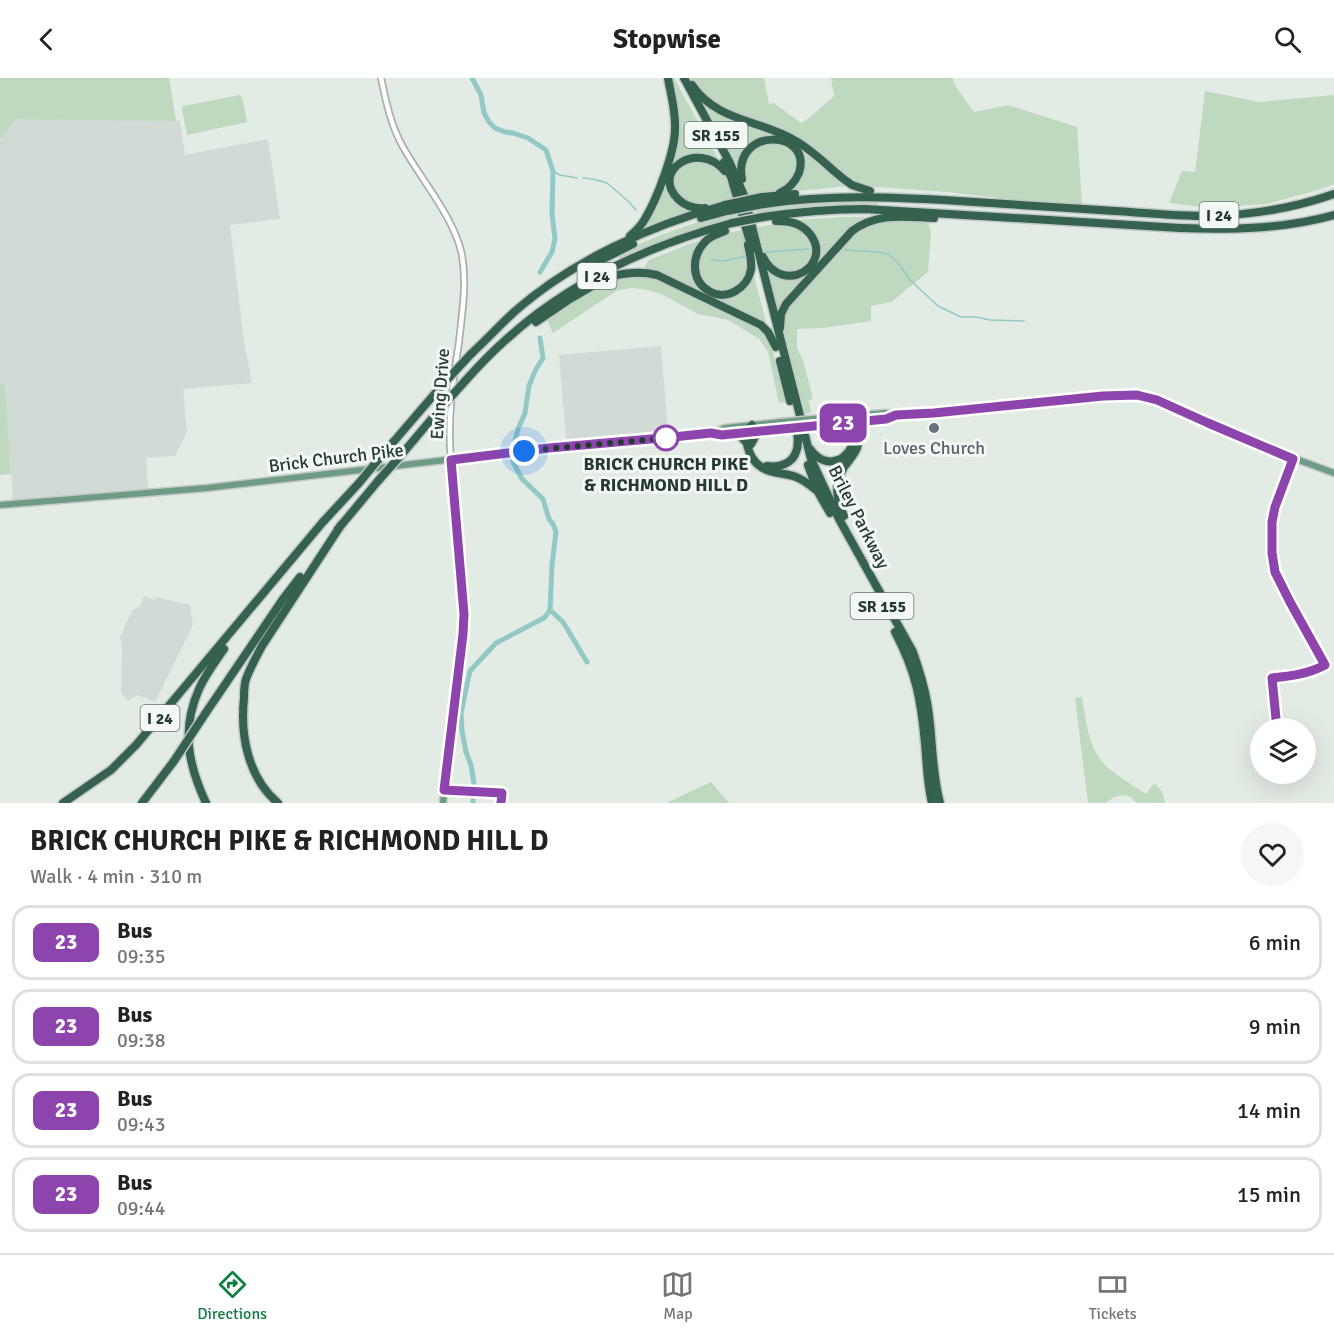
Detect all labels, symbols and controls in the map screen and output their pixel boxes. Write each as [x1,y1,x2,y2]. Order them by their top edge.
icon: back [30,23,63,56]
text: Stopwise [613,23,721,56]
icon: search [1271,23,1304,56]
road number: SR 155 [684,122,748,148]
road number: I 24 [1200,202,1238,228]
road number: I 24 [578,263,616,289]
street label: Ewing Drive [426,348,454,440]
line badge: 23 [816,404,870,442]
text: 23 [832,410,854,436]
marker: Loves Church [927,421,941,435]
marker: BRICK CHURCH PIKE & RICHMOND HILL D [653,425,679,451]
your location [509,436,539,466]
place label: Loves Church [883,437,985,459]
street label: Brick Church Pike [267,439,405,477]
place label: BRICK CHURCH PIKE & RICHMOND HILL D [583,453,749,496]
street label: Briley Parkway [823,461,895,573]
road number: SR 155 [850,593,914,619]
road number: I 24 [140,705,180,731]
map controls [1250,718,1316,784]
button: layers [1250,718,1316,784]
button: heart [1241,823,1304,886]
text: BRICK CHURCH PIKE & RICHMOND HILL D [30,824,548,858]
text: Walk · 4 min · 310 m [30,864,202,889]
text: Bus [117,917,152,944]
text: 23 [55,929,77,955]
text: 6 min [1249,929,1301,956]
text: 09:35 [117,944,166,969]
text: Bus [117,1001,152,1028]
text: 23 [55,1013,77,1039]
text: 9 min [1249,1013,1301,1040]
text: 09:38 [117,1028,166,1053]
text: Bus [117,1085,152,1112]
text: 23 [55,1097,77,1123]
text: 14 min [1237,1097,1301,1124]
text: 09:43 [117,1112,166,1137]
text: Bus [117,1169,152,1196]
text: 23 [55,1181,77,1207]
text: 15 min [1237,1181,1301,1208]
text: 09:44 [117,1196,166,1221]
tab: Directions [197,1268,267,1324]
tab: Map [661,1268,694,1324]
tab: Tickets [1089,1268,1137,1324]

